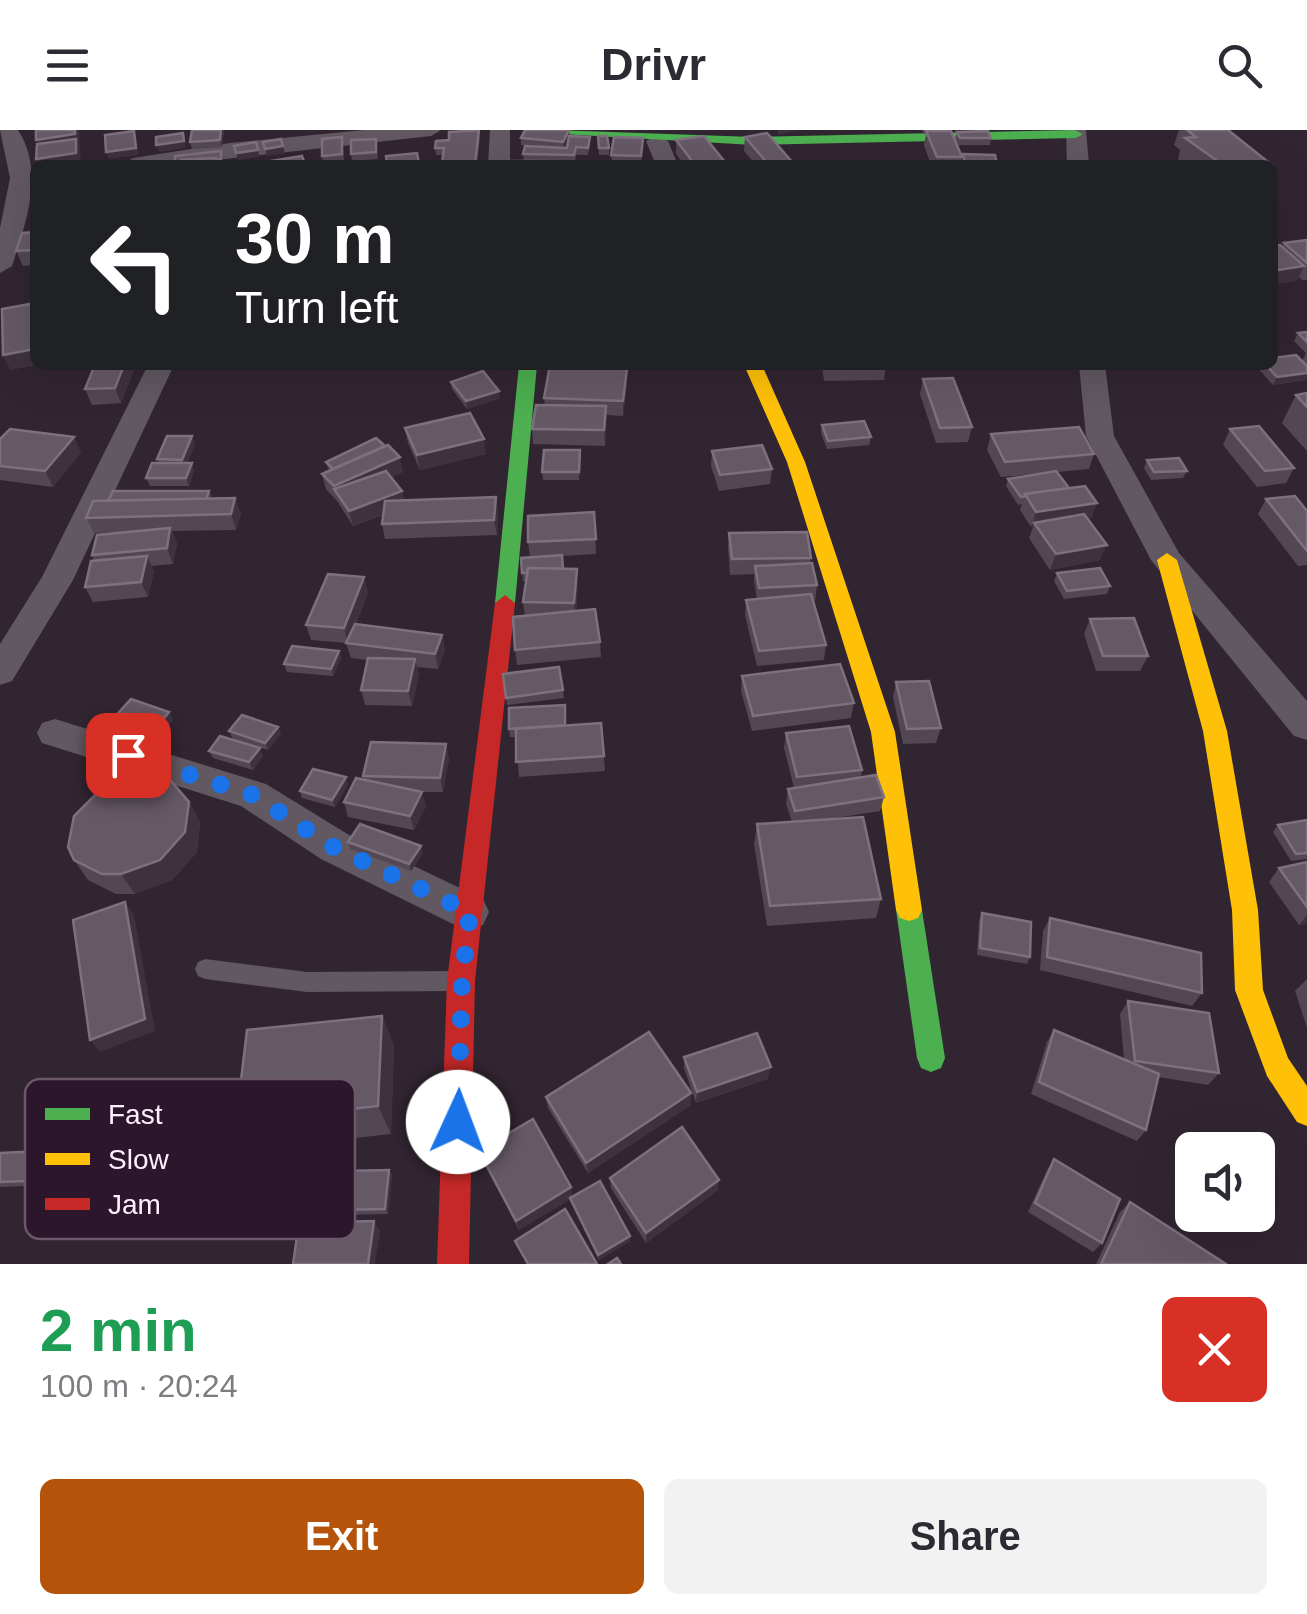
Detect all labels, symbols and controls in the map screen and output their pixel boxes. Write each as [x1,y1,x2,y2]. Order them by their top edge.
icon: menu [40,38,95,93]
icon: search [1212,38,1267,93]
text: Drivr [601,39,706,90]
icon: left [70,200,200,330]
text: 30 m [235,200,395,278]
text: Turn left [235,282,398,333]
pin [86,713,171,798]
icon: arrive [101,728,156,783]
position arrow [406,1070,510,1174]
legend [25,1079,355,1239]
text: Fast [108,1099,163,1130]
map controls [1175,1132,1275,1232]
button: sound [1175,1132,1275,1232]
text: Slow [108,1144,169,1175]
text: Jam [108,1189,161,1220]
text: 2 min [40,1297,197,1364]
button: close [1162,1297,1267,1402]
text: 100 m · 20:24 [40,1368,237,1404]
button: Exit [40,1479,644,1594]
button: Share [664,1479,1267,1594]

